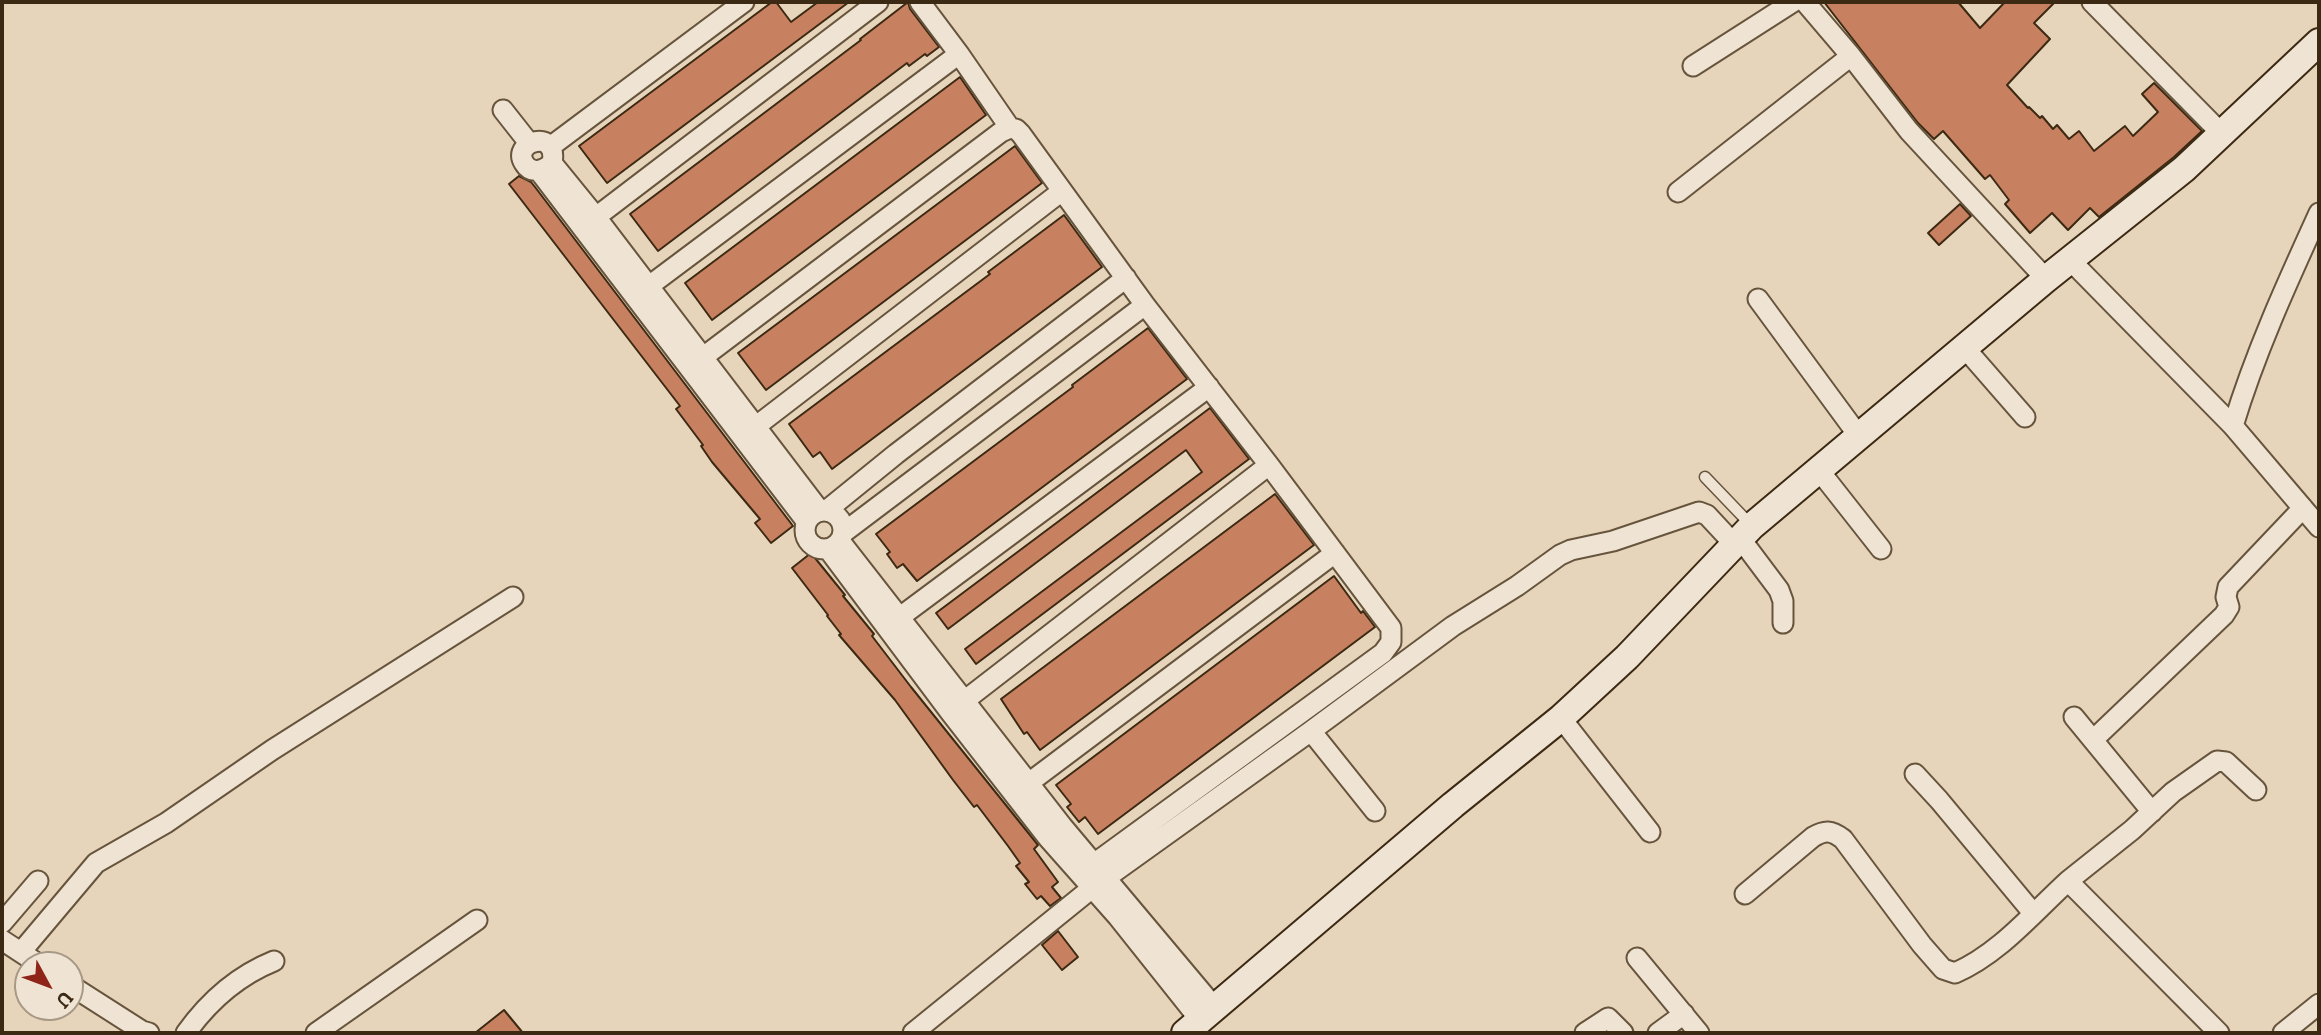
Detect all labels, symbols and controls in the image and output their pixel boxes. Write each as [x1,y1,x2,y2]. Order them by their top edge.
north arrow [14,951,84,1021]
text: U [50,986,77,1012]

